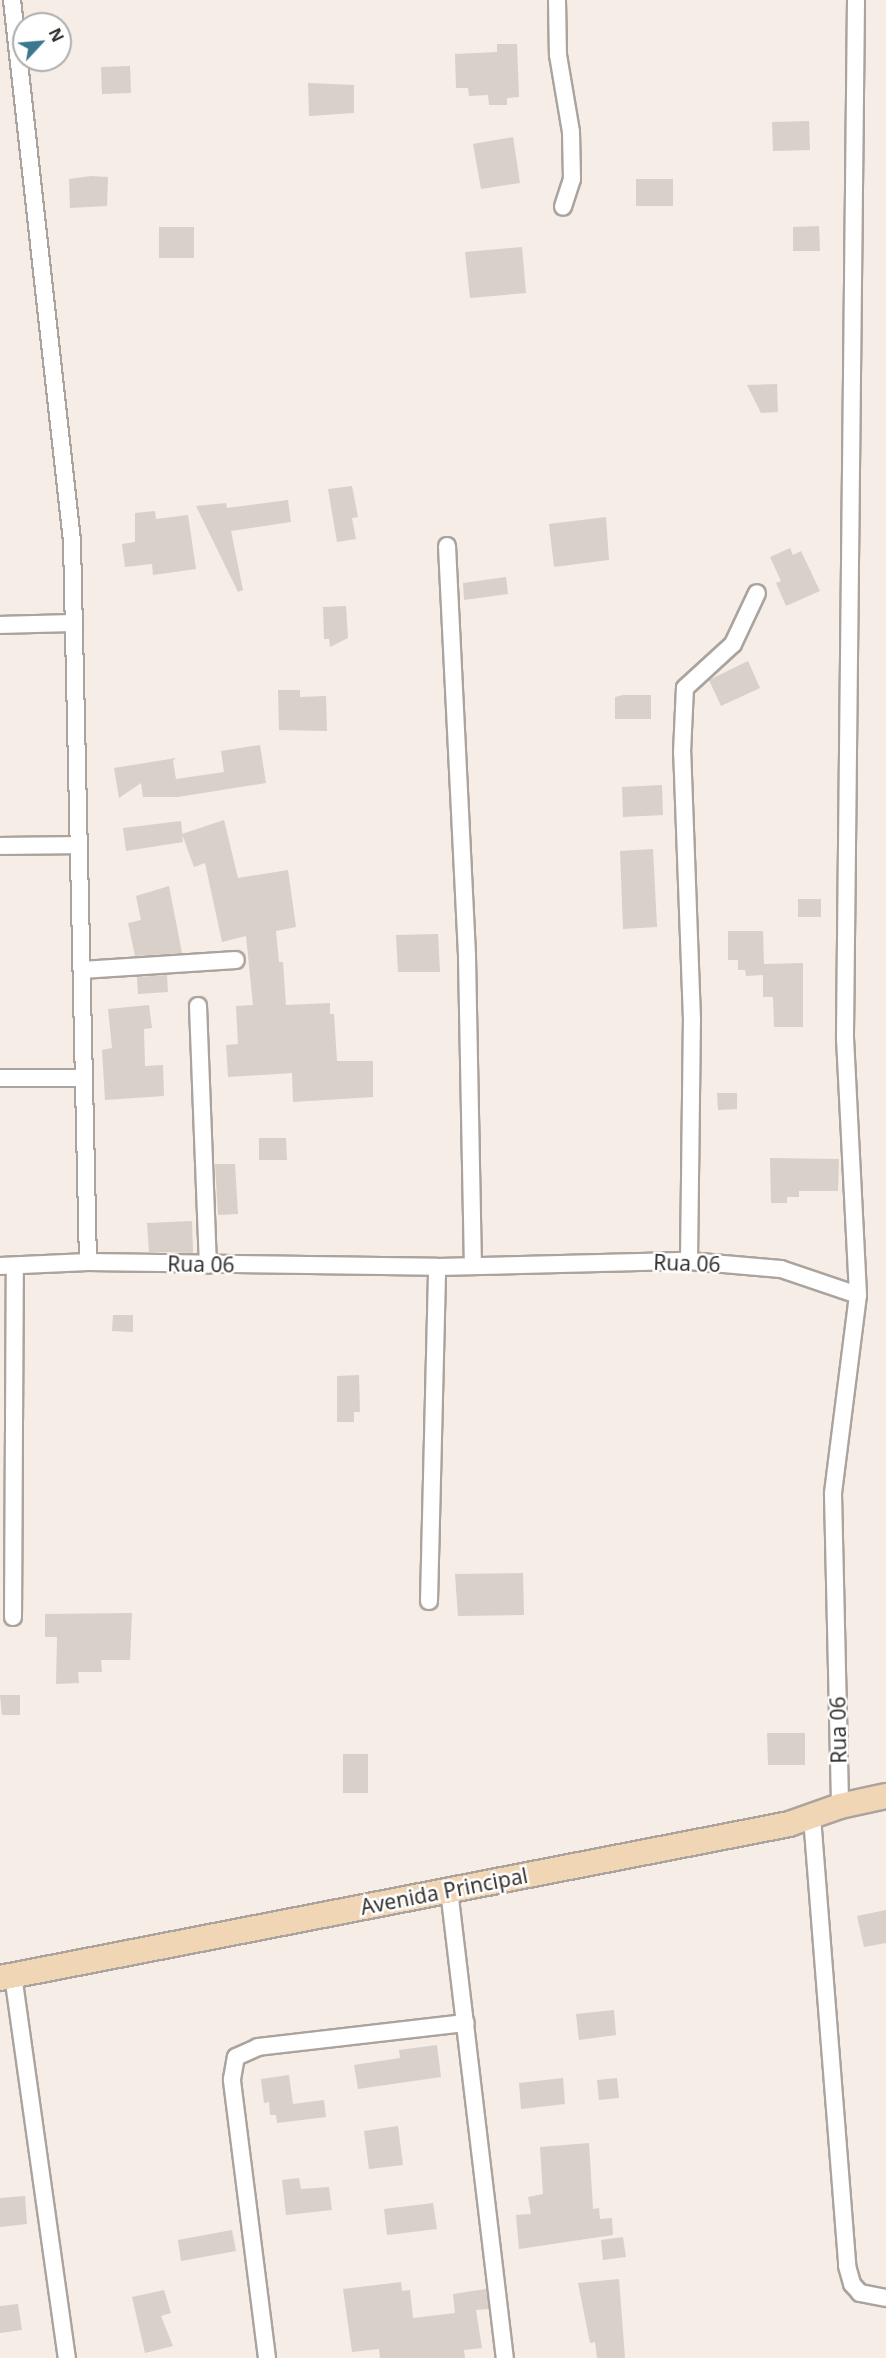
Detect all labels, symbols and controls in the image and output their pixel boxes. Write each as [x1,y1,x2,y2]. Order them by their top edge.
north arrow [12,12,72,72]
text: N [44,24,69,46]
street label: Rua 06 [653,1249,721,1277]
street label: Rua 06 [167,1251,235,1277]
street label: Rua 06 [825,1696,851,1764]
street label: Avenida Principal [358,1862,530,1920]

